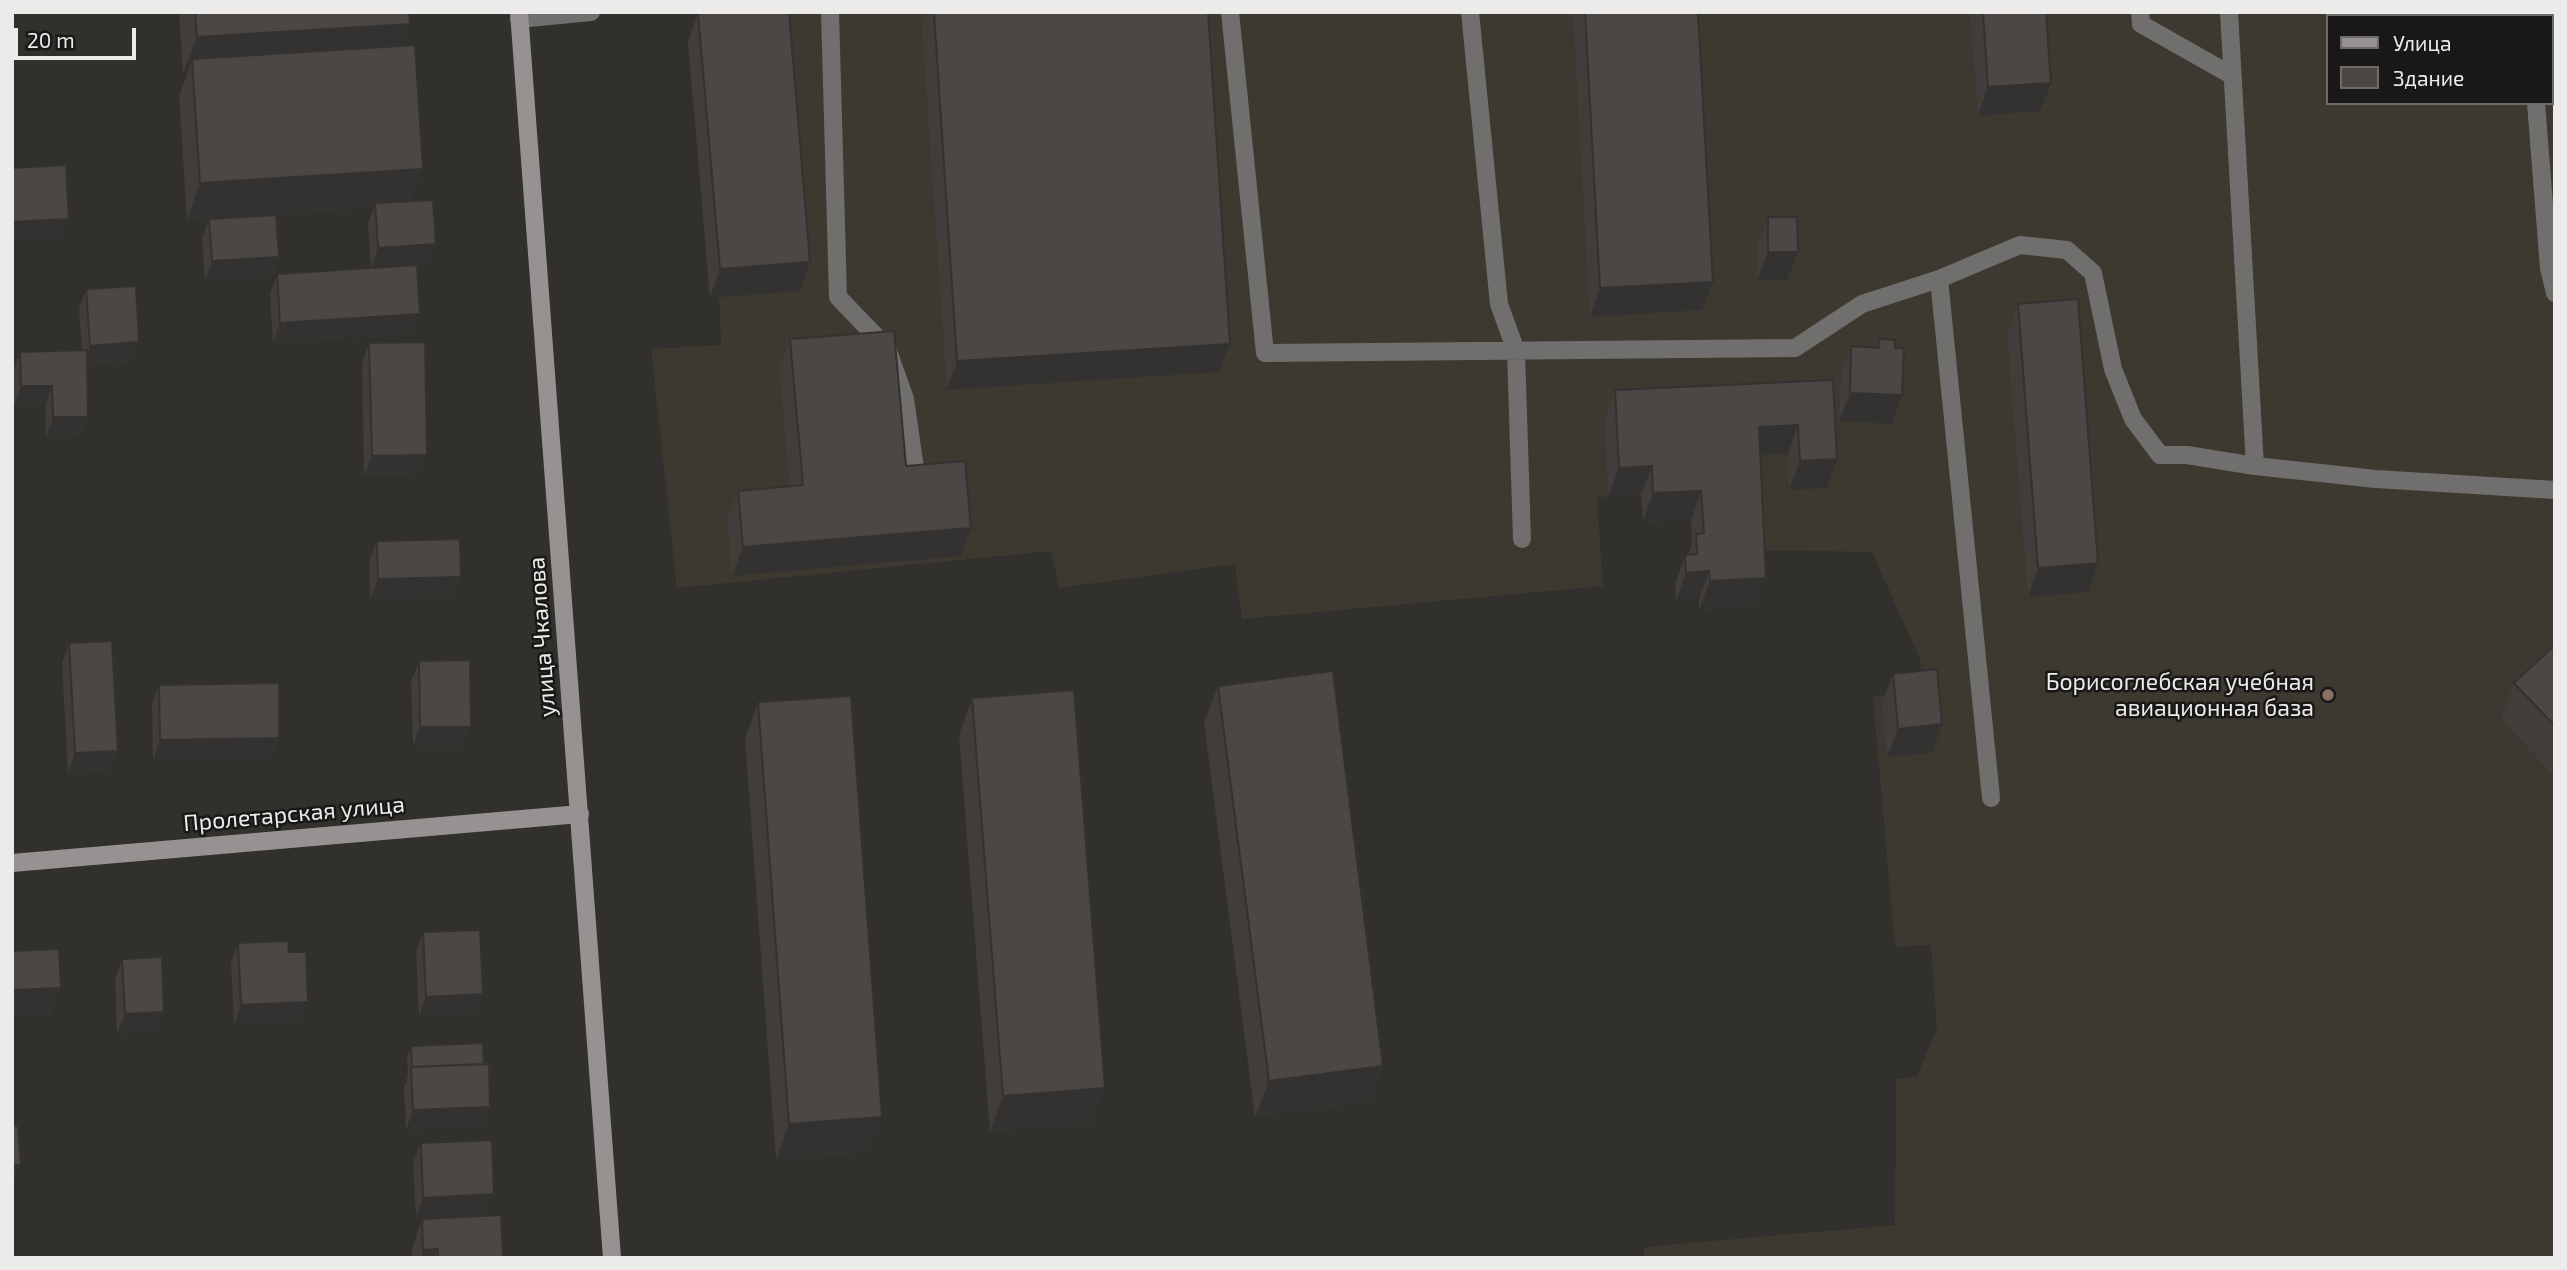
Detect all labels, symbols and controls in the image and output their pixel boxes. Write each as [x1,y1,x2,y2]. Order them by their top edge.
scale bar [18,14,140,58]
legend [2326,14,2553,105]
text: 20 m [27,27,75,52]
text: Улица [2393,30,2452,55]
text: Здание [2393,65,2464,90]
street label: улица Чкалова [523,556,561,718]
place label: Борисоглебская учебная авиационная база [2046,668,2314,722]
marker: Борисоглебская учебная авиационная база [2320,687,2336,703]
street label: Пролетарская улица [182,791,406,837]

